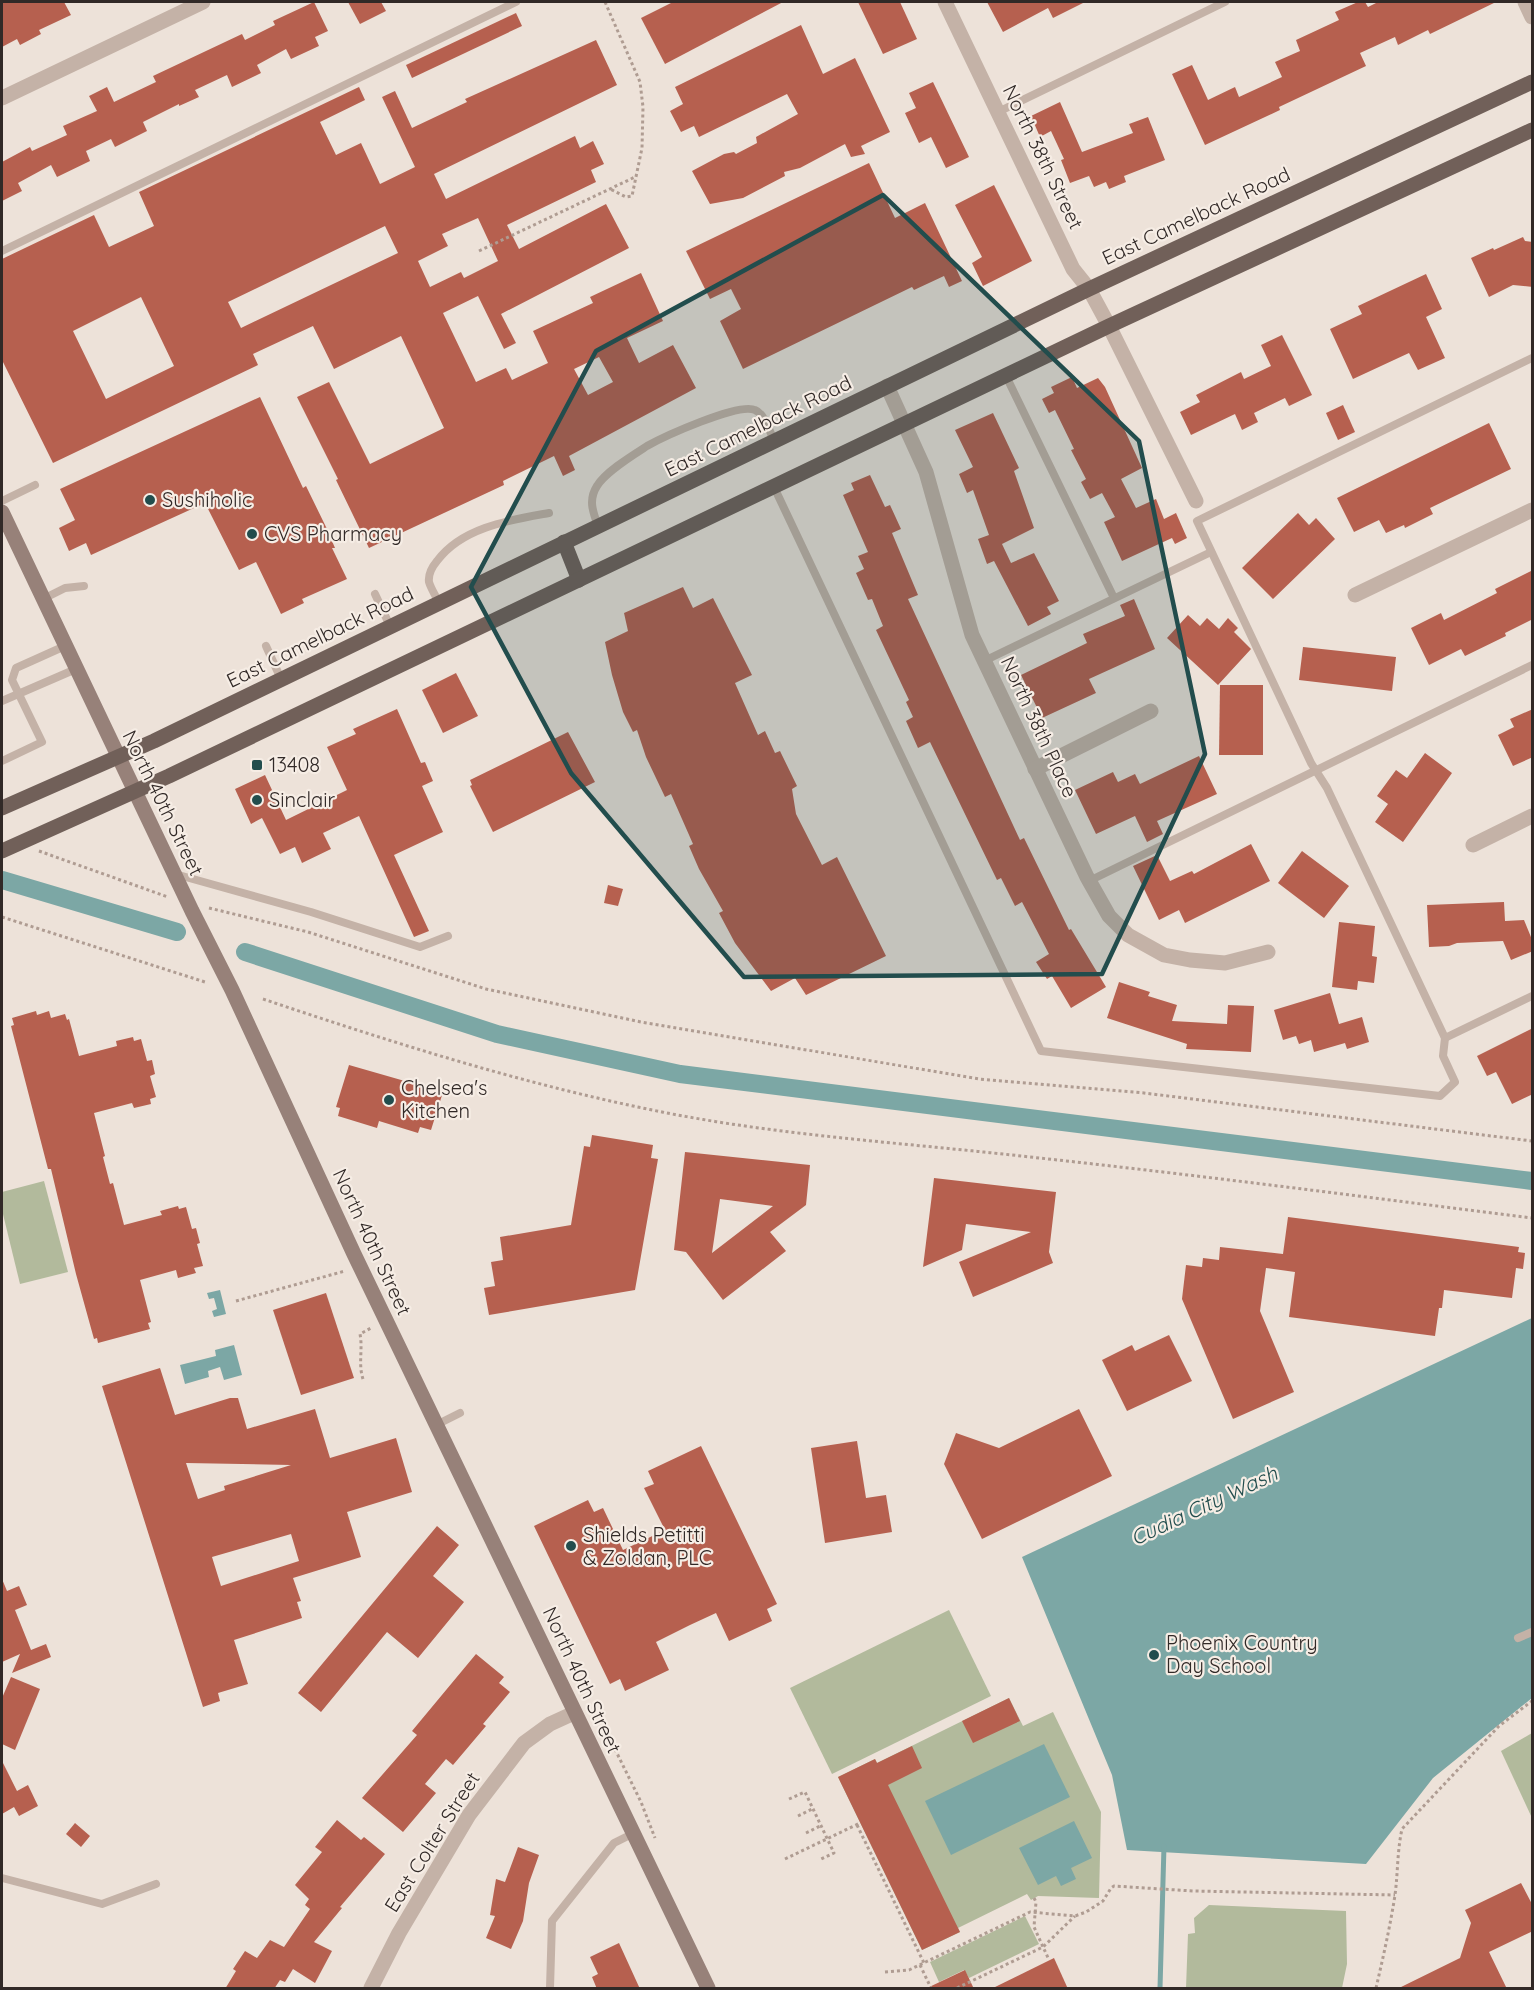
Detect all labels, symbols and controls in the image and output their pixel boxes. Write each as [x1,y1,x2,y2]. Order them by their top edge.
street label: North 38th Street [998,81,1089,233]
street label: East Camelback Road [1098,161,1294,270]
street label: East Camelback Road [660,369,855,482]
place label: Sushiholic [162,487,252,512]
marker: Sushiholic [143,493,157,507]
place label: CVS Pharmacy [264,521,402,546]
marker: CVS Pharmacy [245,527,259,541]
street label: East Camelback Road [222,580,417,693]
street label: North 38th Place [996,652,1083,801]
street label: North 40th Street [117,726,210,880]
place label: 13408 [269,752,320,777]
marker: 13408 [250,758,264,772]
place label: Sinclair [269,787,335,812]
marker: Sinclair [250,793,264,807]
place label: Chelsea's Kitchen [401,1075,487,1123]
marker: Chelsea's Kitchen [382,1093,396,1107]
street label: North 40th Street [328,1165,417,1319]
water label: Cudia City Wash [1126,1459,1282,1550]
place label: Shields Petitti & Zoldan, PLC [583,1522,712,1570]
marker: Shields Petitti & Zoldan, PLC [564,1539,578,1553]
street label: North 40th Street [538,1603,627,1757]
place label: Phoenix Country Day School [1166,1630,1318,1678]
marker: Phoenix Country Day School [1147,1648,1161,1662]
street label: East Colter Street [378,1767,485,1916]

